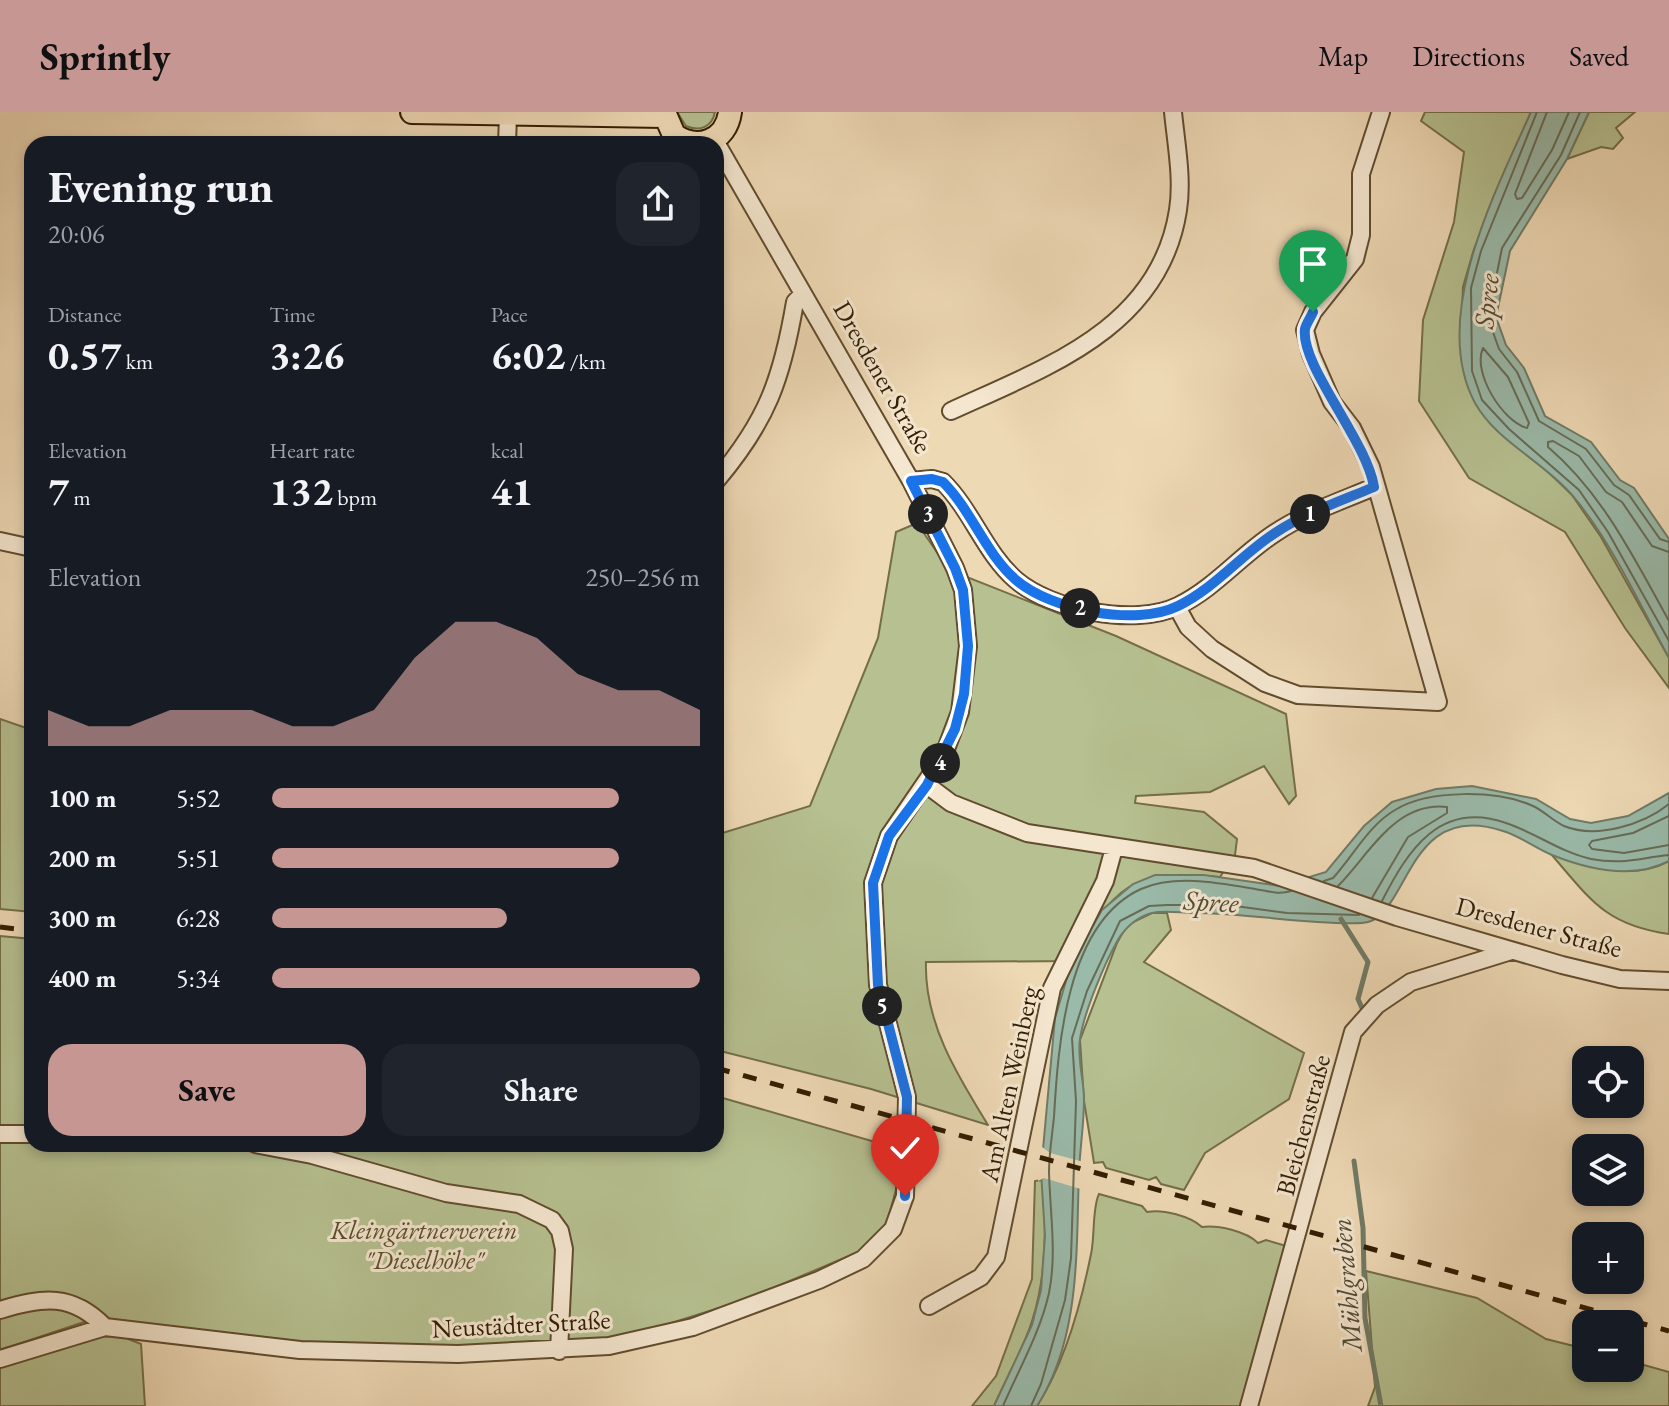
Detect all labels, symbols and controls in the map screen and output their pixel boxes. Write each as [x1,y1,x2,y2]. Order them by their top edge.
text: Sprintly [40,32,170,81]
text: Map [1318,38,1368,74]
text: Directions [1412,38,1525,74]
text: Saved [1569,38,1629,74]
text: Evening run [48,158,273,215]
button: share [616,162,700,246]
text: 20:06 [48,217,104,251]
pin [1279,230,1347,312]
icon: arrive [1291,242,1335,286]
water label: Spree [1465,271,1507,331]
street label: Dresdener Straße [826,295,940,459]
text: Distance [48,300,121,329]
text: Time [269,300,315,329]
text: Pace [491,300,528,329]
text: 0.57 [48,329,121,381]
text: 3:26 [269,329,344,381]
text: 6:02 [491,329,565,381]
text: km [121,347,153,376]
text: /km [565,347,606,376]
text: Elevation [48,436,127,465]
text: Heart rate [269,436,355,465]
text: kcal [491,436,524,465]
text: 7 [48,465,69,517]
text: 132 [269,465,333,517]
text: 41 [491,465,533,517]
text: m [69,483,91,512]
text: bpm [333,483,377,512]
pin: 3 [908,494,948,534]
pin: 1 [1290,494,1330,534]
text: 3 [922,499,934,528]
text: 1 [1304,499,1316,528]
text: Elevation [48,560,142,594]
text: 250–256 m [585,560,700,594]
pin: 2 [1060,588,1100,628]
text: 2 [1074,593,1086,622]
pin: 4 [920,743,960,783]
text: 4 [934,748,946,777]
text: 100 m [48,781,116,815]
text: 5:52 [176,781,220,815]
text: 200 m [48,841,116,875]
text: 5:51 [176,841,220,875]
water label: Spree [1182,882,1240,920]
street label: Dresdener Straße [1452,889,1626,965]
text: 300 m [48,901,116,935]
text: 6:28 [176,901,220,935]
text: 400 m [48,961,116,995]
text: 5:34 [176,961,220,995]
street label: Am Alten Weinberg [971,982,1047,1186]
pin: 5 [862,986,902,1026]
text: 5 [876,991,888,1020]
button: Save [48,1044,366,1136]
button: Share [382,1044,700,1136]
map controls [1572,1046,1644,1382]
button: locate [1572,1046,1644,1118]
street label: Bleichenstraße [1268,1051,1338,1199]
pin [871,1114,939,1196]
icon: check [883,1126,927,1170]
button: layers [1572,1134,1644,1206]
park label: Kleingärtnerverein "Dieselhöhe" [329,1213,518,1277]
water label: Mühlgraben [1322,1217,1370,1355]
button: + [1572,1222,1644,1294]
street label: Neustädter Straße [431,1302,611,1346]
button: − [1572,1310,1644,1382]

